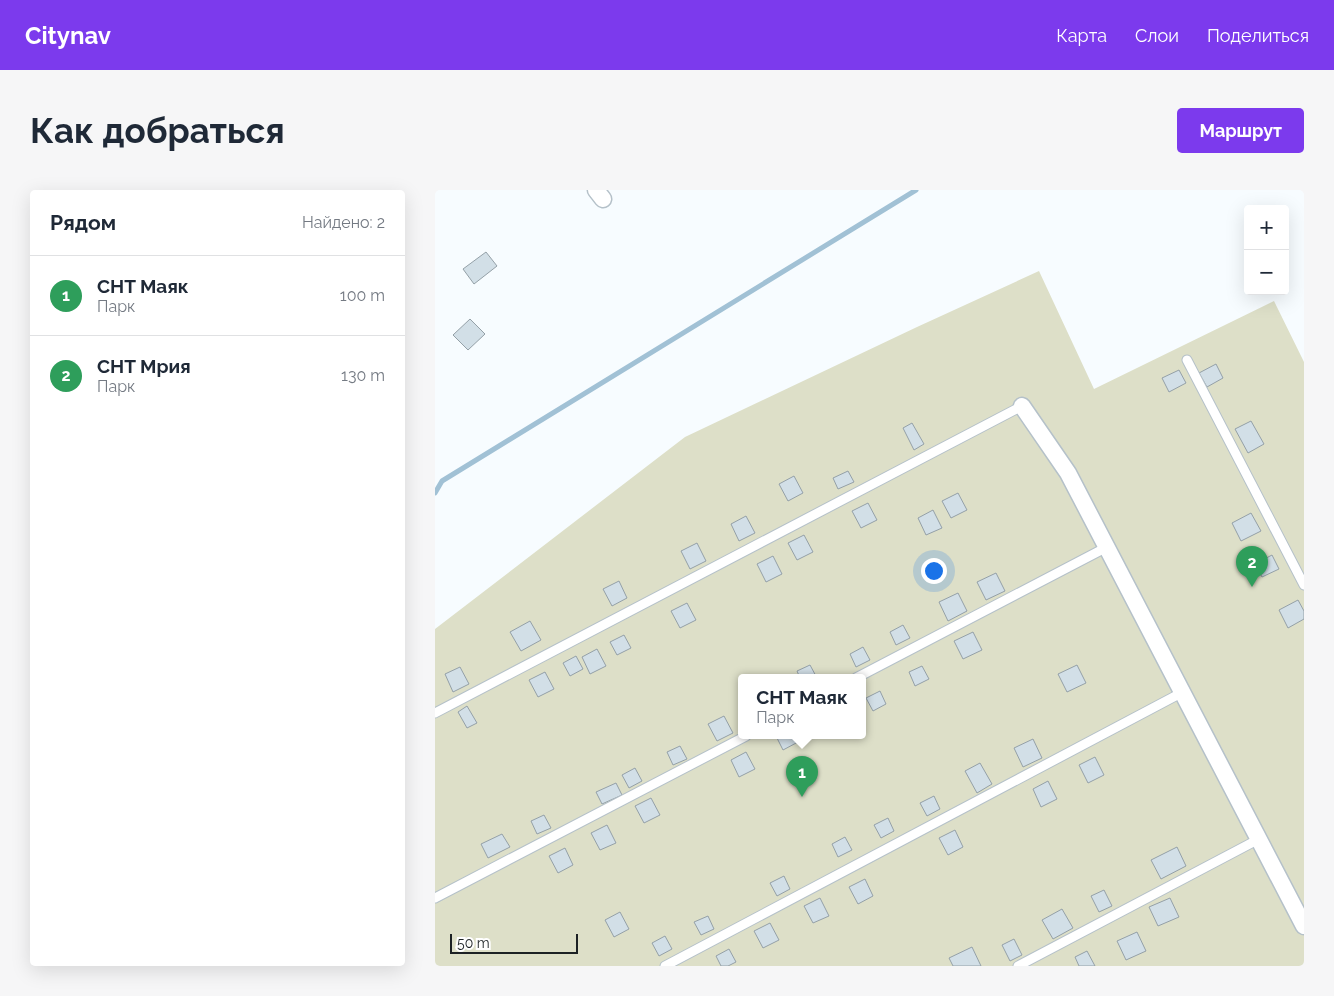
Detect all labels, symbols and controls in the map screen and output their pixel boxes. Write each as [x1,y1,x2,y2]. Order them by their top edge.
text: Citynav [25,21,111,50]
text: Карта [1056,25,1107,46]
text: Слои [1135,25,1179,46]
text: Поделиться [1207,25,1309,46]
button: Маршрут [1177,108,1304,153]
text: Как добраться [30,110,285,151]
map controls [1244,205,1289,295]
button: + [1244,205,1289,250]
text: Рядом [50,210,116,235]
text: Найдено: 2 [302,213,385,232]
button: − [1244,250,1289,295]
text: СНТ Маяк [97,275,189,297]
text: 1 [62,286,70,305]
text: 100 m [340,286,385,305]
text: Парк [97,297,135,316]
text: СНТ Мрия [97,355,191,377]
text: 2 [61,366,71,385]
text: 130 m [341,366,385,385]
text: Парк [97,377,135,396]
pin: 2 [1236,546,1268,587]
your location [921,558,947,584]
popup [738,674,866,739]
text: СНТ Маяк [756,686,848,708]
text: Парк [756,708,795,727]
pin: 1 [786,756,818,797]
scale bar [450,931,577,954]
text: 50 m [457,935,490,951]

